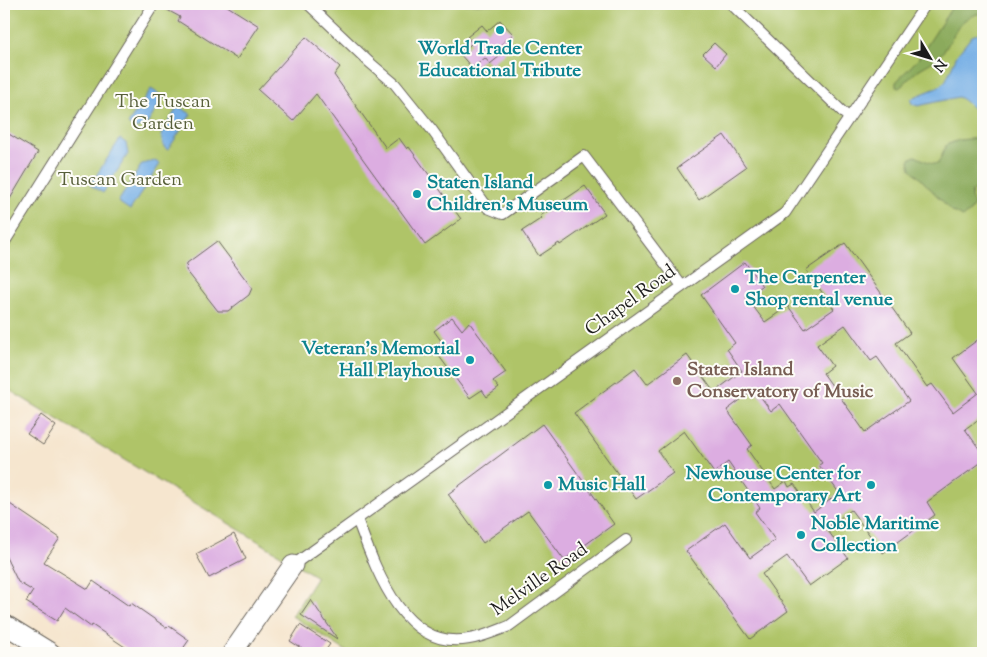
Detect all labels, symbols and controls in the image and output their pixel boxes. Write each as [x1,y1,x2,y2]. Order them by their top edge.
marker: World Trade Center Educational Tribute [494,24,506,36]
north arrow [904,32,954,82]
place label: World Trade Center Educational Tribute [418,36,583,85]
text: N [927,54,950,75]
park label: The Tuscan Garden [115,89,211,138]
park label: Tuscan Garden [58,167,182,194]
place label: Staten Island Children’s Museum [427,170,589,219]
marker: Staten Island Children’s Museum [411,188,423,200]
street label: Chapel Road [580,259,682,343]
place label: The Carpenter Shop rental venue [745,265,893,314]
marker: The Carpenter Shop rental venue [729,283,741,295]
place label: Veteran’s Memorial Hall Playhouse [301,336,461,385]
marker: Veteran’s Memorial Hall Playhouse [464,354,476,366]
place label: Staten Island Conservatory of Music [687,357,874,406]
marker: Staten Island Conservatory of Music [671,375,683,387]
place label: Newhouse Center for Contemporary Art [686,461,862,510]
place label: Music Hall [558,472,647,499]
marker: Music Hall [542,479,554,491]
marker: Newhouse Center for Contemporary Art [865,479,877,491]
place label: Noble Maritime Collection [811,511,939,560]
marker: Noble Maritime Collection [795,529,807,541]
street label: Melville Road [486,537,594,623]

